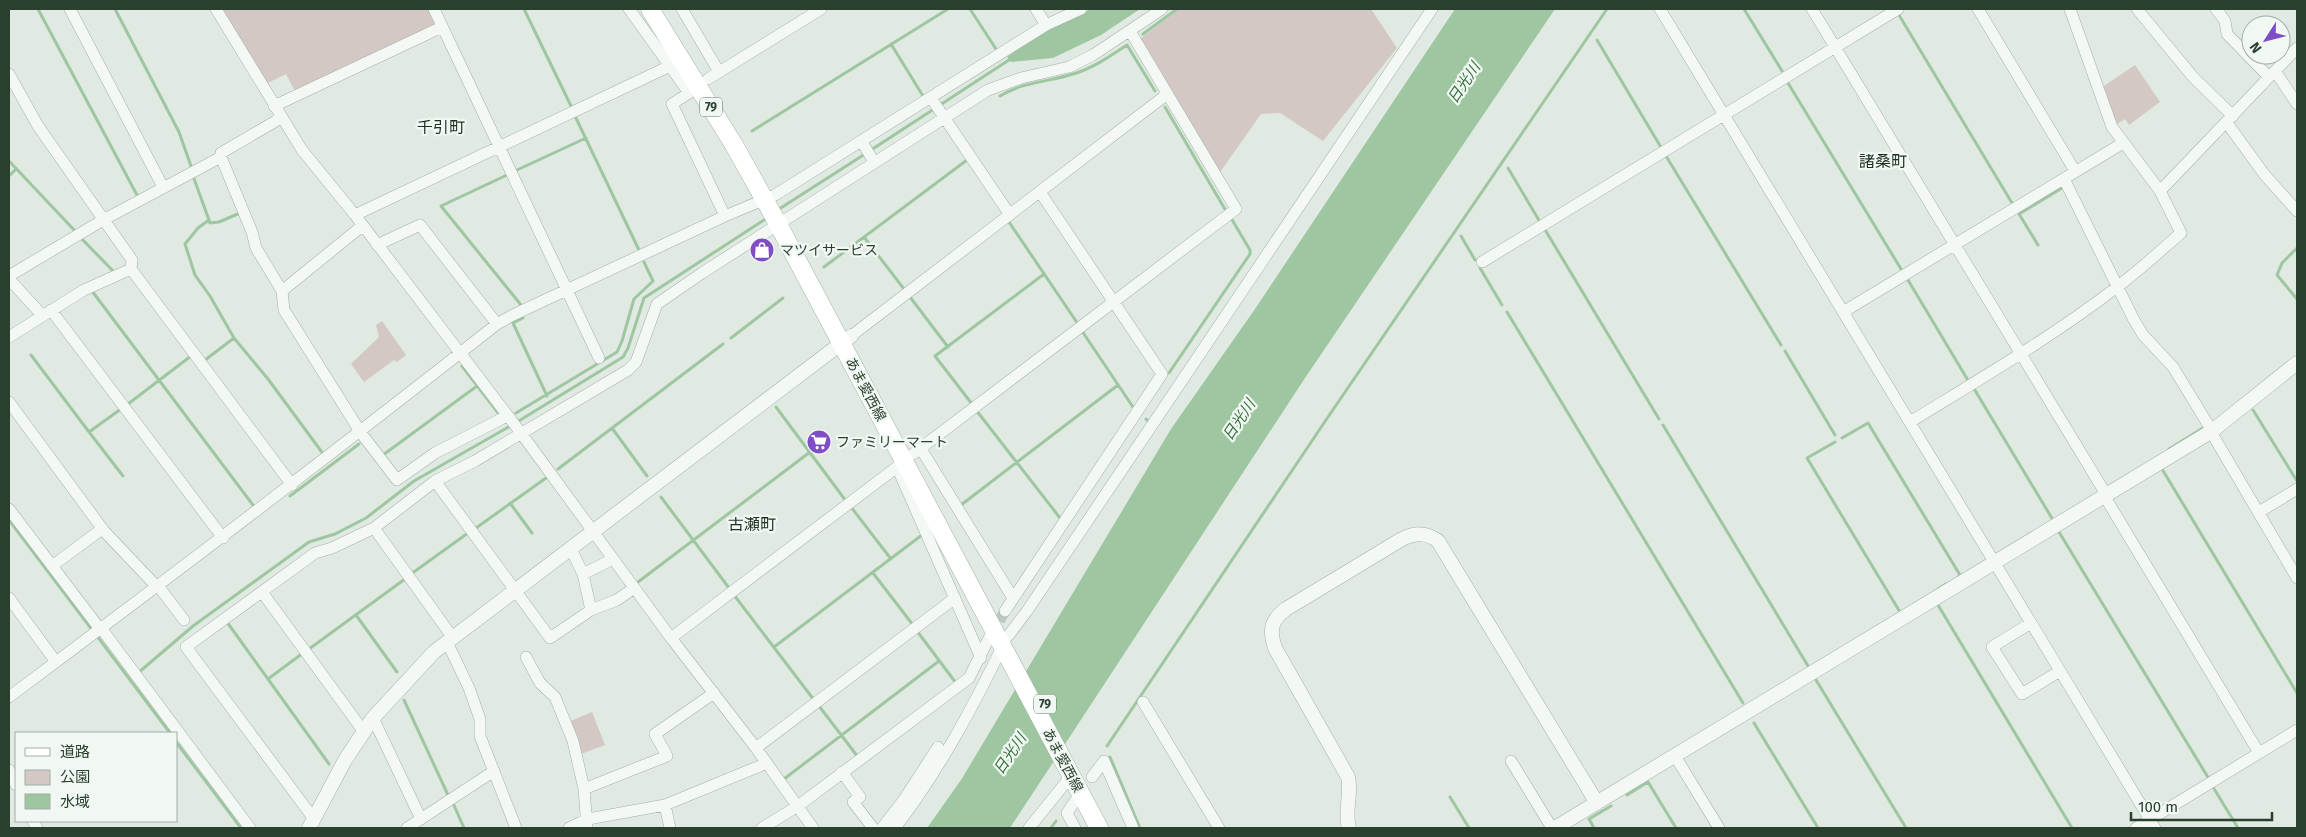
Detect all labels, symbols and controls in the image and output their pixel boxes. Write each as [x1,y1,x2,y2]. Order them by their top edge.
north arrow [2241,15,2291,65]
text: N [2246,39,2265,56]
water label: 日光川 [1444,58,1485,107]
road number: 79 [700,98,722,116]
district label: 千引町 [417,118,465,137]
district label: 諸桑町 [1859,152,1907,171]
shop icon: マツイサービス [749,237,775,263]
place label: マツイサービス [780,242,878,259]
street label: あま愛西線 [842,354,889,424]
water label: 日光川 [1219,395,1260,444]
supermarket icon: ファミリーマート [806,429,832,455]
place label: ファミリーマート [836,434,948,451]
district label: 古瀬町 [728,515,776,534]
road number: 79 [1034,694,1056,714]
street label: あま愛西線 [1039,725,1086,795]
water label: 日光川 [990,729,1031,778]
legend [15,732,178,822]
text: 道路 [60,743,90,761]
text: 公園 [60,768,90,786]
scale bar [2131,790,2272,822]
text: 水域 [60,793,90,811]
text: 100 m [2138,798,2178,816]

